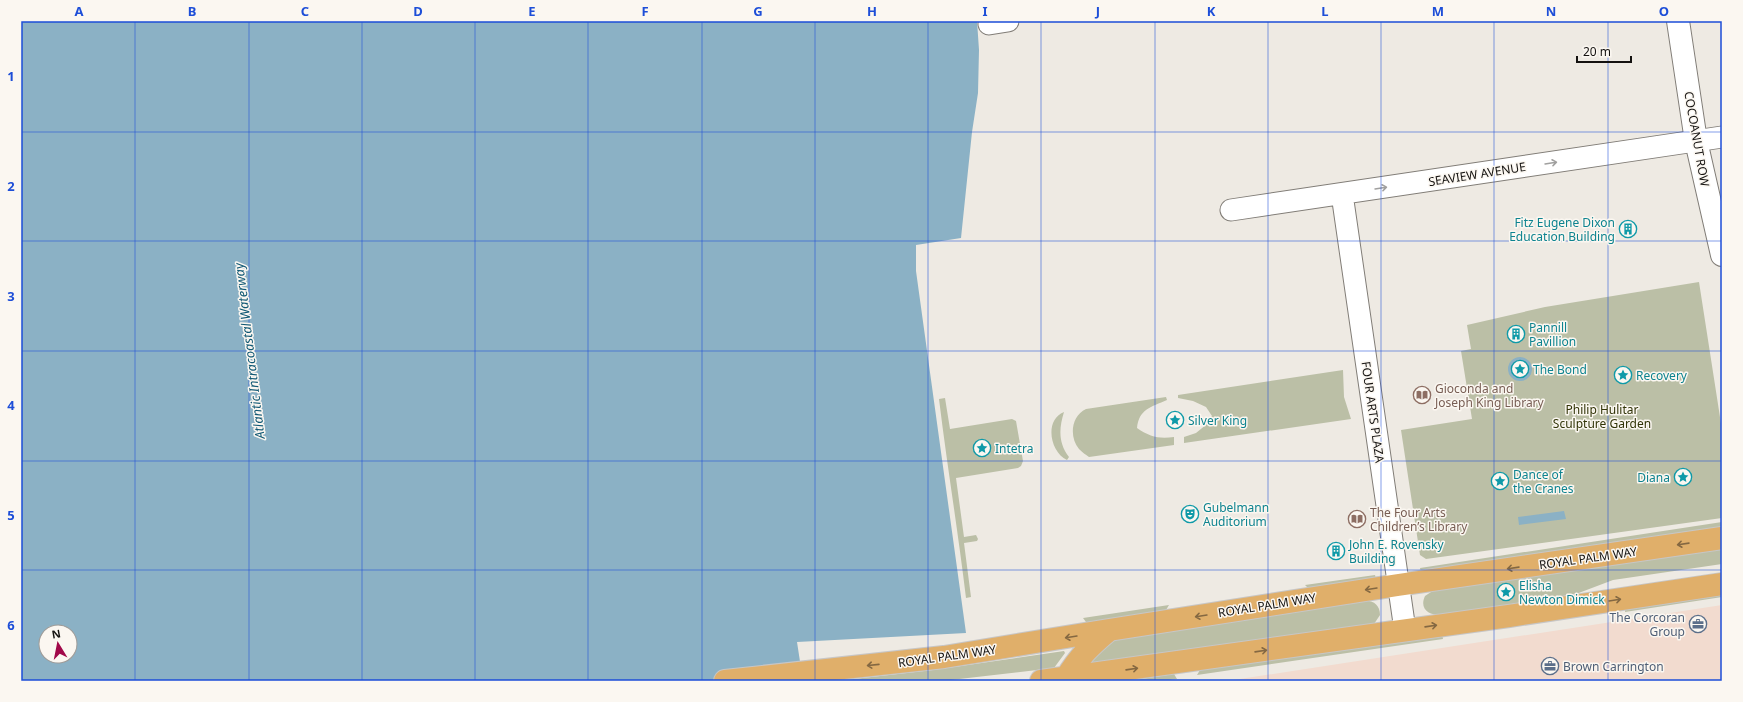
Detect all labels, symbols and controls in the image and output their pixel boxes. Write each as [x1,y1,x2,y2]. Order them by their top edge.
text: A [75,2,84,20]
text: B [188,2,196,20]
text: C [301,2,309,20]
text: D [413,2,423,20]
text: E [528,2,536,20]
text: F [641,2,649,20]
text: G [753,2,763,20]
text: H [867,2,877,20]
text: I [982,2,988,20]
text: J [1095,2,1100,20]
text: K [1207,2,1216,20]
text: L [1321,2,1329,20]
text: M [1432,2,1444,20]
text: N [1546,2,1556,20]
text: O [1659,2,1669,20]
scale bar [1577,38,1631,64]
text: 20 m [1583,43,1611,60]
text: 1 [7,67,15,85]
street label: COCOANUT ROW [1680,90,1714,188]
street label: SEAVIEW AVENUE [1427,158,1527,190]
one-way arrow [1544,158,1557,166]
text: 2 [7,177,15,195]
one-way arrow [1374,184,1387,192]
place label: Fitz Eugene Dixon Education Building [1509,214,1615,245]
building icon: Fitz Eugene Dixon Education Building [1618,219,1638,239]
water label: Atlantic Intracoastal Waterway [229,261,269,441]
text: 3 [7,287,15,305]
place label: Pannill Pavillion [1529,319,1576,350]
building icon: Pannill Pavillion [1506,324,1526,344]
place icon: The Bond [1510,359,1530,379]
street label: FOUR ARTS PLAZA [1357,360,1389,464]
place label: The Bond [1533,361,1587,378]
place icon: Recovery [1613,365,1633,385]
place label: Recovery [1636,367,1688,384]
place label: Gioconda and Joseph King Library [1434,380,1545,411]
library icon: Gioconda and Joseph King Library [1412,385,1432,405]
text: 4 [7,396,15,414]
park label: Philip Hulitar Sculpture Garden [1553,401,1651,432]
place icon: Silver King [1165,410,1185,430]
place label: Silver King [1188,412,1247,429]
place icon: Intetra [972,438,992,458]
place label: Intetra [995,440,1033,457]
place label: Dance of the Cranes [1513,466,1574,497]
place icon: Diana [1673,467,1693,487]
place label: Diana [1637,469,1670,486]
place icon: Dance of the Cranes [1490,471,1510,491]
place label: Gubelmann Auditorium [1203,499,1269,530]
theatre icon: Gubelmann Auditorium [1180,504,1200,524]
place label: The Four Arts Children’s Library [1370,504,1468,535]
text: 5 [7,506,15,524]
library icon: The Four Arts Children’s Library [1347,509,1367,529]
place label: John E. Rovensky Building [1348,536,1444,567]
one-way arrow [1677,540,1690,548]
building icon: John E. Rovensky Building [1326,541,1346,561]
street label: ROYAL PALM WAY [1538,543,1638,573]
one-way arrow [1507,565,1520,573]
place label: Elisha Newton Dimick [1519,577,1605,608]
place icon: Elisha Newton Dimick [1496,582,1516,602]
one-way arrow [1365,585,1378,593]
street label: ROYAL PALM WAY [1217,589,1317,621]
one-way arrow [1608,596,1621,604]
place label: The Corcoran Group [1610,609,1685,640]
one-way arrow [1195,612,1208,620]
office icon: The Corcoran Group [1688,614,1708,634]
text: 6 [7,616,15,634]
one-way arrow [1424,622,1437,630]
north arrow [38,624,78,664]
text: N [50,625,62,642]
one-way arrow [1065,633,1078,641]
street label: ROYAL PALM WAY [897,641,997,671]
one-way arrow [1254,647,1267,655]
office icon: Brown Carrington [1540,656,1560,676]
place label: Brown Carrington [1563,658,1664,675]
one-way arrow [867,662,880,669]
one-way arrow [1125,665,1138,673]

